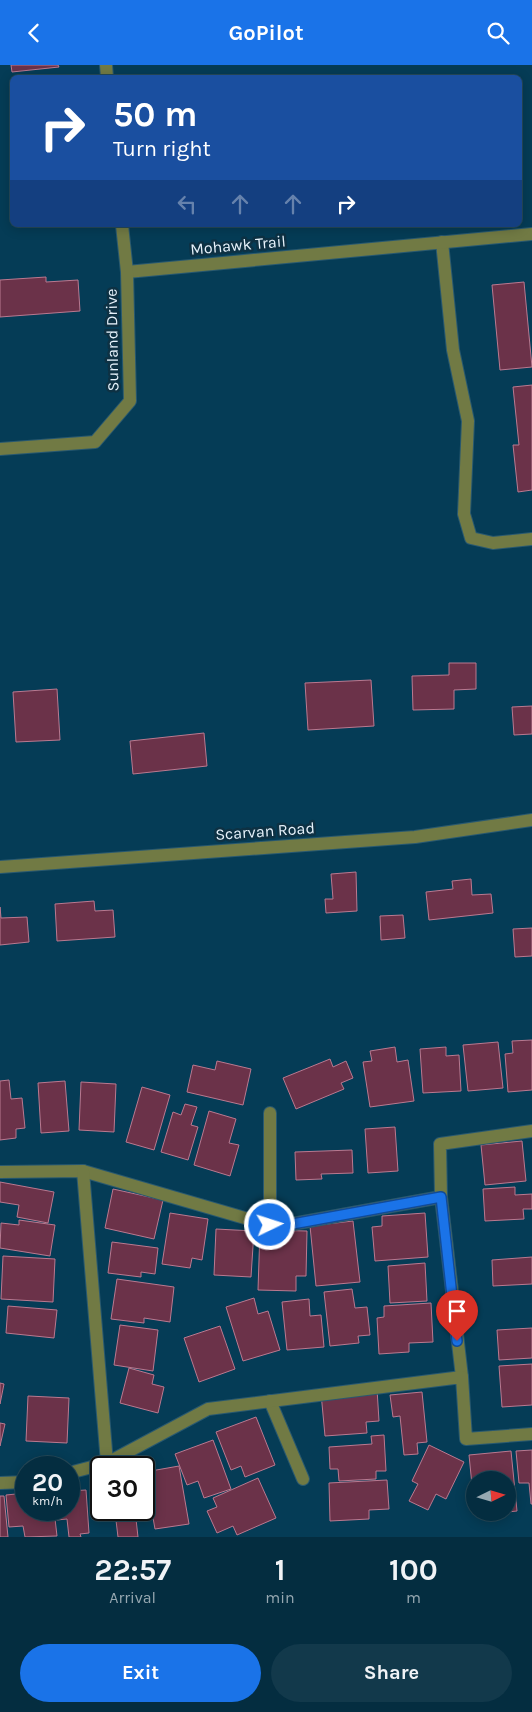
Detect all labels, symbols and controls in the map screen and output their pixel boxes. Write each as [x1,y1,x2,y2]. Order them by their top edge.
icon: back [20,19,48,47]
icon: search [484,19,512,47]
text: GoPilot [228,20,304,46]
text: 50 m [113,94,198,135]
icon: right [30,95,95,160]
text: Turn right [113,136,211,162]
icon: left [173,190,201,218]
icon: ahead [226,190,254,218]
icon: ahead [279,190,307,218]
icon: right [332,190,360,218]
street label: Mohawk Trail [189,231,287,259]
street label: Sunland Drive [102,289,122,391]
street label: Scarvan Road [215,818,315,844]
position arrow [243,1198,295,1250]
pin [436,1290,478,1341]
icon: arrive [443,1297,471,1325]
speed limit sign: 30 [90,1456,155,1521]
text: 20 [32,1468,63,1497]
north arrow [466,1471,516,1521]
map controls [466,1471,516,1521]
text: km/h [32,1494,63,1508]
text: 22:57 [94,1552,171,1588]
text: 1 [275,1552,285,1588]
text: 100 [389,1552,438,1588]
text: Arrival [109,1588,156,1607]
text: min [265,1588,295,1607]
text: m [406,1588,421,1607]
button: Exit [20,1644,261,1702]
button: Share [271,1644,512,1702]

